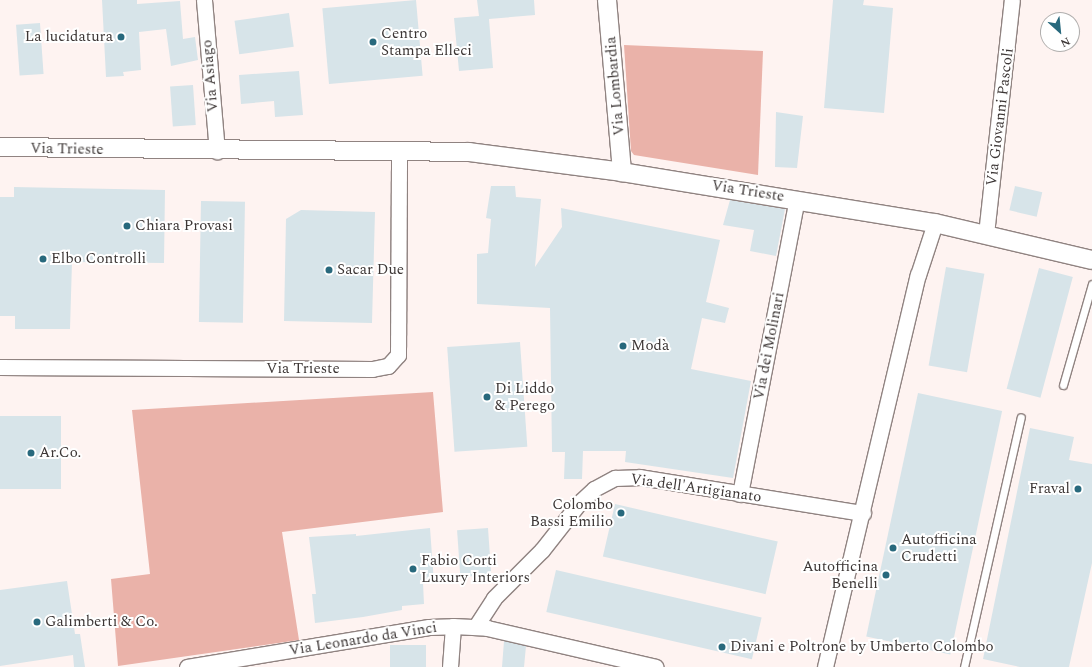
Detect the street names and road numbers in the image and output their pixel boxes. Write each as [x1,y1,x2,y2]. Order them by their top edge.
street label: Via Lombardia [602,36,628,136]
street label: Via Asiago [198,39,222,113]
street label: Via Giovanni Pascoli [983,47,1017,187]
street label: Via Trieste [30,139,104,159]
street label: Via Trieste [710,176,786,206]
street label: Via dei Molinari [750,291,788,401]
street label: Via Trieste [266,360,340,378]
street label: Via dell'Artigianato [629,470,763,506]
street label: Via Leonardo da Vinci [288,618,438,660]

